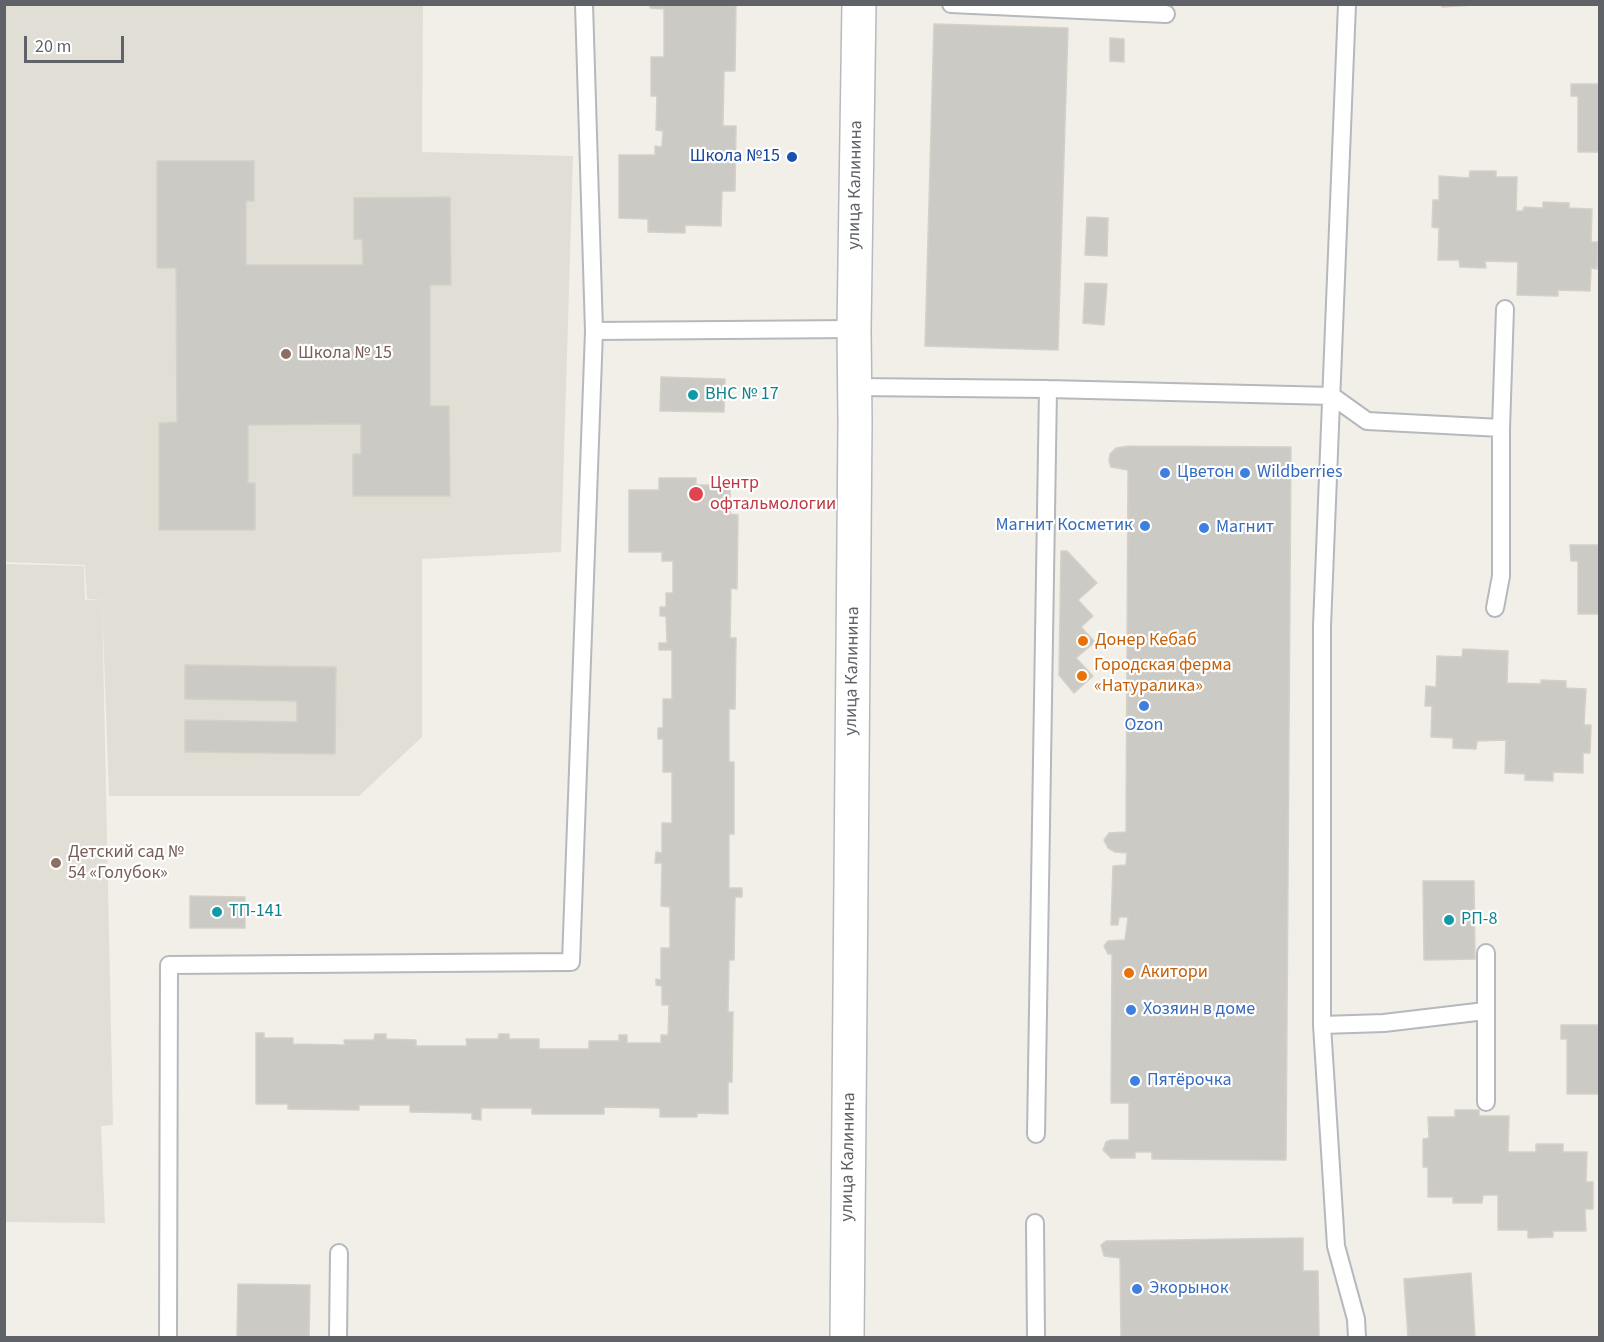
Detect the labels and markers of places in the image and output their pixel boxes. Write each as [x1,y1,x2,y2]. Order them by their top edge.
place label: Школа №15 [690,146,780,168]
marker: Школа №15 [785,150,799,164]
place label: Школа № 15 [298,343,392,365]
marker: Школа № 15 [279,347,293,361]
place label: ВНС № 17 [705,384,779,406]
marker: ВНС № 17 [686,388,700,402]
place label: Цветон [1177,462,1234,484]
place label: Wildberries [1257,462,1342,484]
marker: Цветон [1158,466,1172,480]
marker: Wildberries [1238,466,1252,480]
place label: Центр офтальмологии [710,473,836,516]
marker: Центр офтальмологии [687,485,705,503]
place label: Магнит Косметик [996,515,1133,537]
place label: Магнит [1216,517,1274,539]
marker: Магнит Косметик [1138,519,1152,533]
marker: Магнит [1197,521,1211,535]
place label: Донер Кебаб [1095,630,1197,652]
marker: Донер Кебаб [1076,634,1090,648]
place label: Городская ферма «Натуралика» [1094,655,1232,698]
marker: Городская ферма «Натуралика» [1075,669,1089,683]
marker: Ozon [1137,699,1151,713]
place label: Ozon [1125,715,1163,737]
place label: Детский сад № 54 «Голубок» [68,842,184,884]
marker: Детский сад № 54 «Голубок» [49,856,63,870]
place label: ТП-141 [229,901,283,923]
marker: ТП-141 [210,905,224,919]
place label: РП-8 [1461,909,1497,931]
marker: РП-8 [1442,913,1456,927]
place label: Акитори [1141,962,1208,984]
marker: Акитори [1122,966,1136,980]
place label: Хозяин в доме [1143,999,1255,1021]
marker: Хозяин в доме [1124,1003,1138,1017]
place label: Пятёрочка [1147,1070,1232,1092]
marker: Пятёрочка [1128,1074,1142,1088]
place label: Экорынок [1149,1278,1229,1300]
marker: Экорынок [1130,1282,1144,1296]

